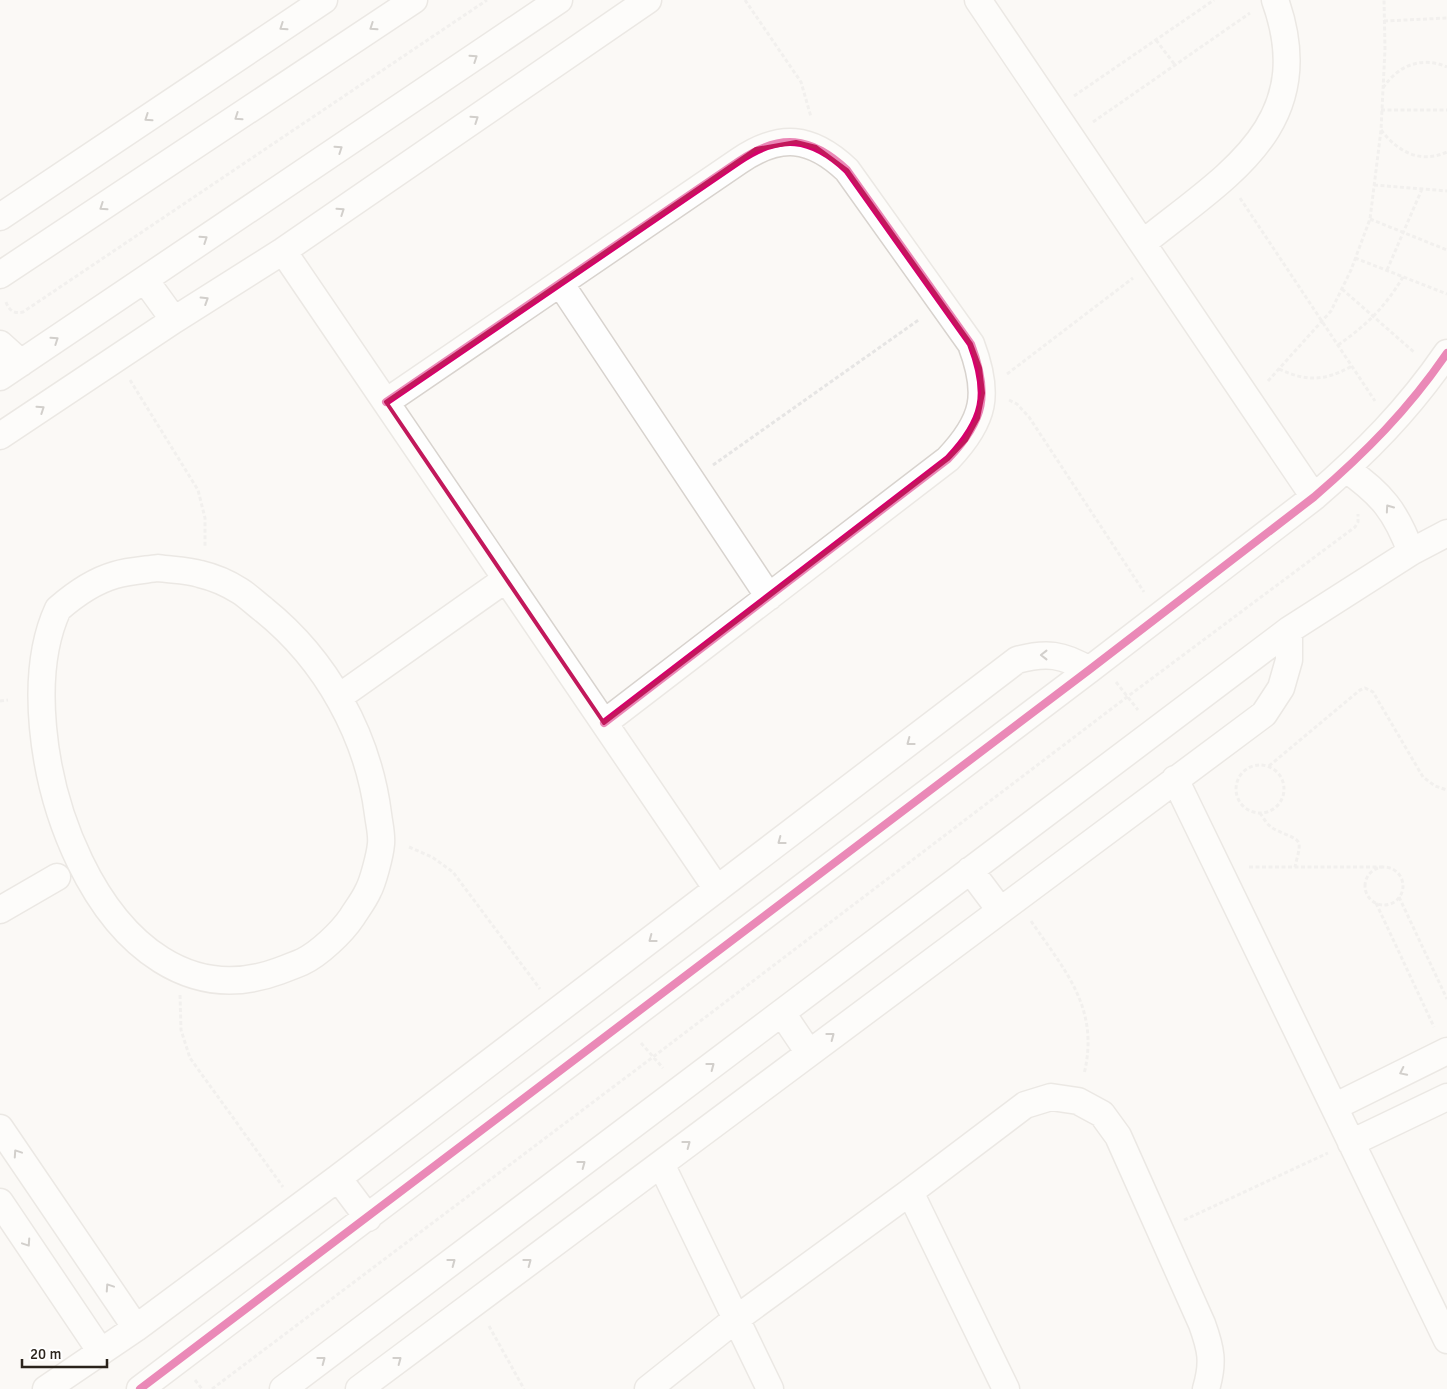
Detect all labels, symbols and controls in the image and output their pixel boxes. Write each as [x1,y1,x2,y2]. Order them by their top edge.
one-way arrow [280,21,289,30]
one-way arrow [369,21,379,30]
one-way arrow [468,55,477,64]
one-way arrow [145,111,154,121]
one-way arrow [234,111,244,120]
one-way arrow [469,116,479,125]
one-way arrow [334,145,343,155]
one-way arrow [99,201,108,210]
one-way arrow [335,208,345,217]
one-way arrow [198,236,208,245]
one-way arrow [200,297,209,307]
one-way arrow [49,337,59,346]
one-way arrow [35,406,44,415]
one-way arrow [1386,505,1395,514]
one-way arrow [1040,650,1048,660]
one-way arrow [906,736,916,745]
one-way arrow [778,835,787,843]
one-way arrow [649,934,658,942]
one-way arrow [825,1034,834,1042]
one-way arrow [705,1063,715,1072]
one-way arrow [1399,1066,1408,1076]
one-way arrow [681,1142,690,1150]
one-way arrow [14,1149,23,1159]
one-way arrow [576,1161,586,1170]
one-way arrow [21,1237,30,1246]
one-way arrow [446,1259,455,1267]
one-way arrow [522,1260,531,1268]
one-way arrow [106,1284,115,1293]
scale bar [22,1336,108,1368]
text: 20 m [30,1345,61,1363]
one-way arrow [316,1357,325,1365]
one-way arrow [392,1357,401,1365]

